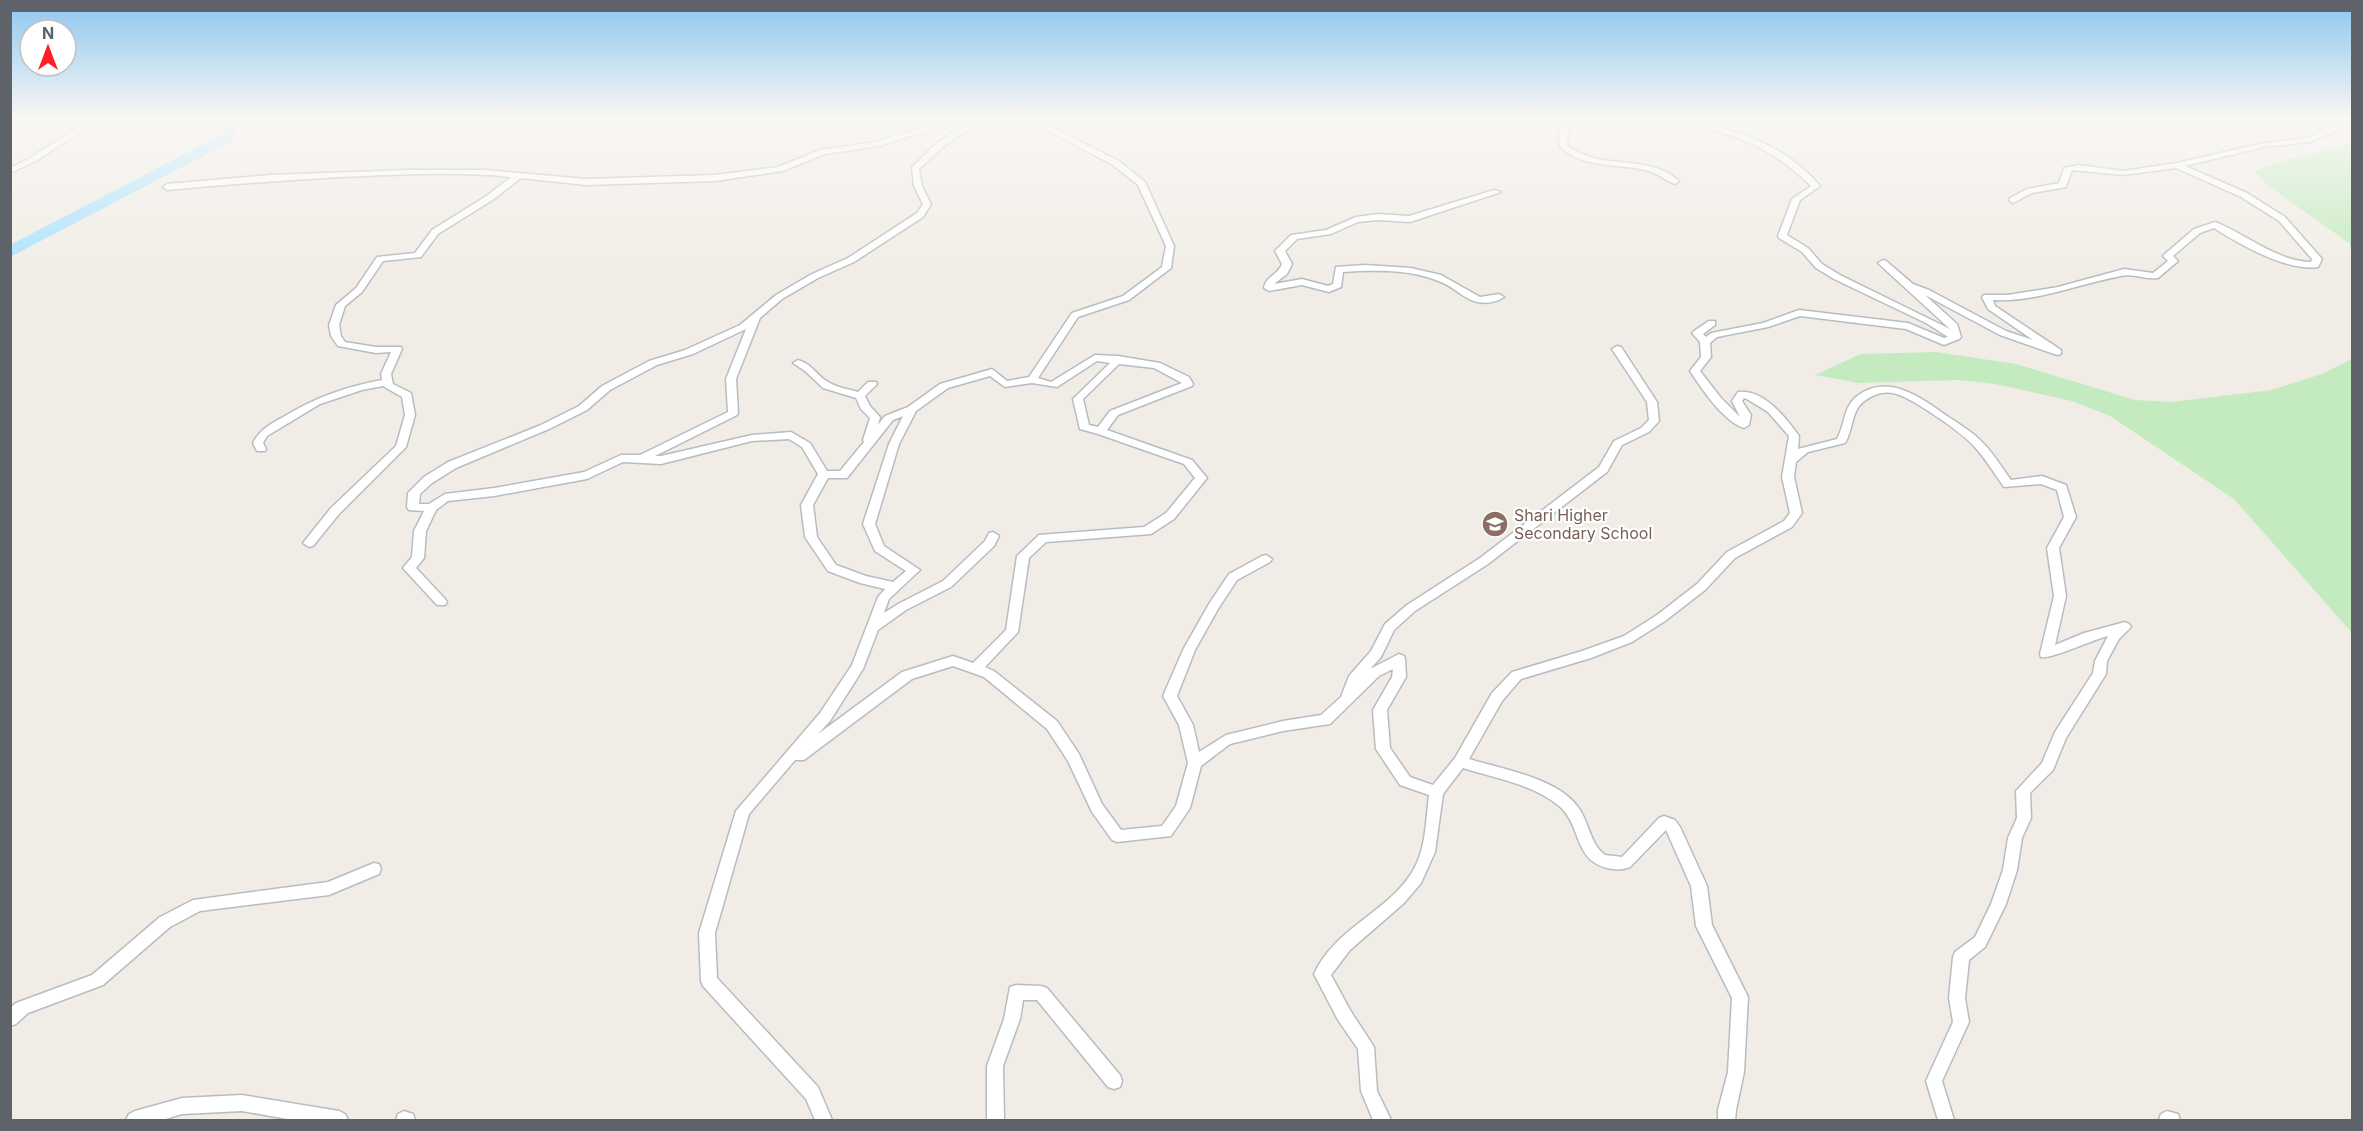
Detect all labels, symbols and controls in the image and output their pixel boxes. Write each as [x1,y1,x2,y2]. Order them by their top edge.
north arrow [18,18,78,78]
text: N [42,23,54,43]
place label: Shari Higher Secondary School [1514,505,1652,543]
school or university icon: Shari Higher Secondary School [1480,509,1510,539]

